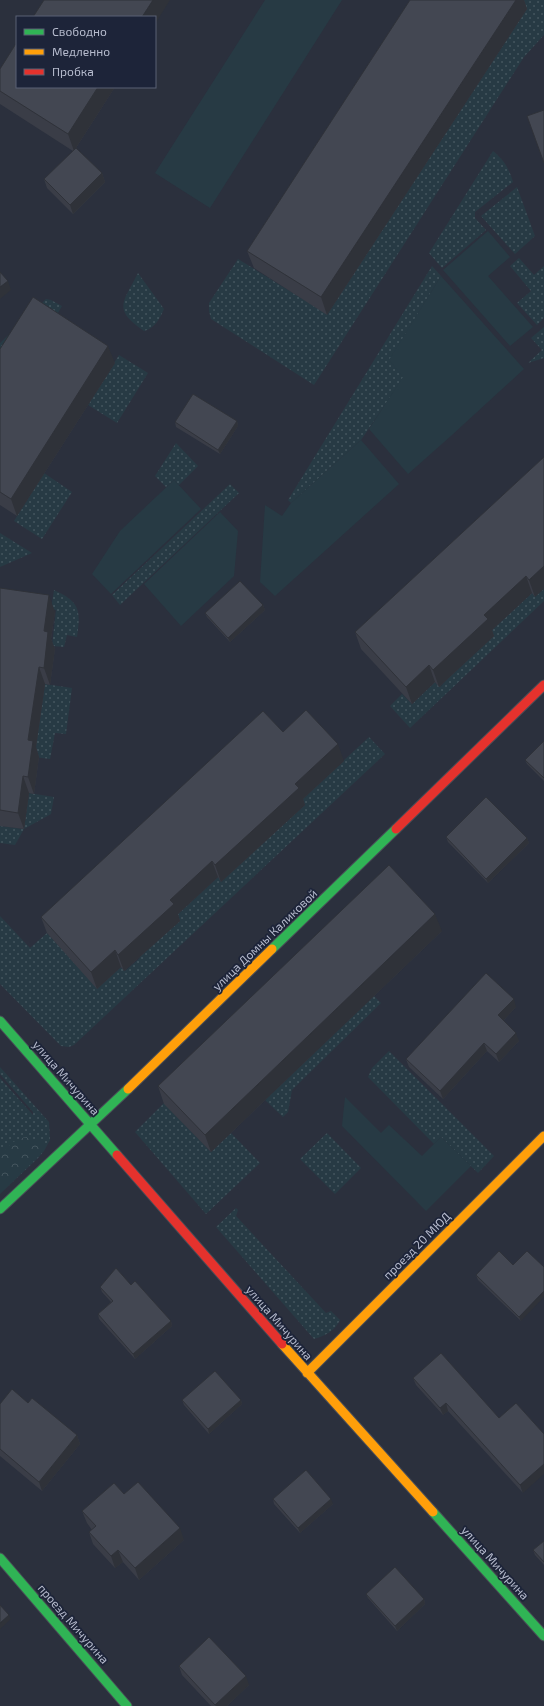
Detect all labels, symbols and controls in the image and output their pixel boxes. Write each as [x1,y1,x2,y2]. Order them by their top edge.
legend [16,16,156,88]
text: Свободно [52,24,107,38]
text: Медленно [52,44,110,58]
text: Пробка [52,64,94,78]
street label: улица Домны Каликовой [209,886,320,994]
street label: улица Мичурина [30,1037,103,1118]
street label: проезд 20 МЮД [380,1209,453,1282]
street label: улица Мичурина [243,1282,316,1363]
street label: улица Мичурина [458,1523,532,1603]
street label: проезд Мичурина [35,1581,112,1667]

